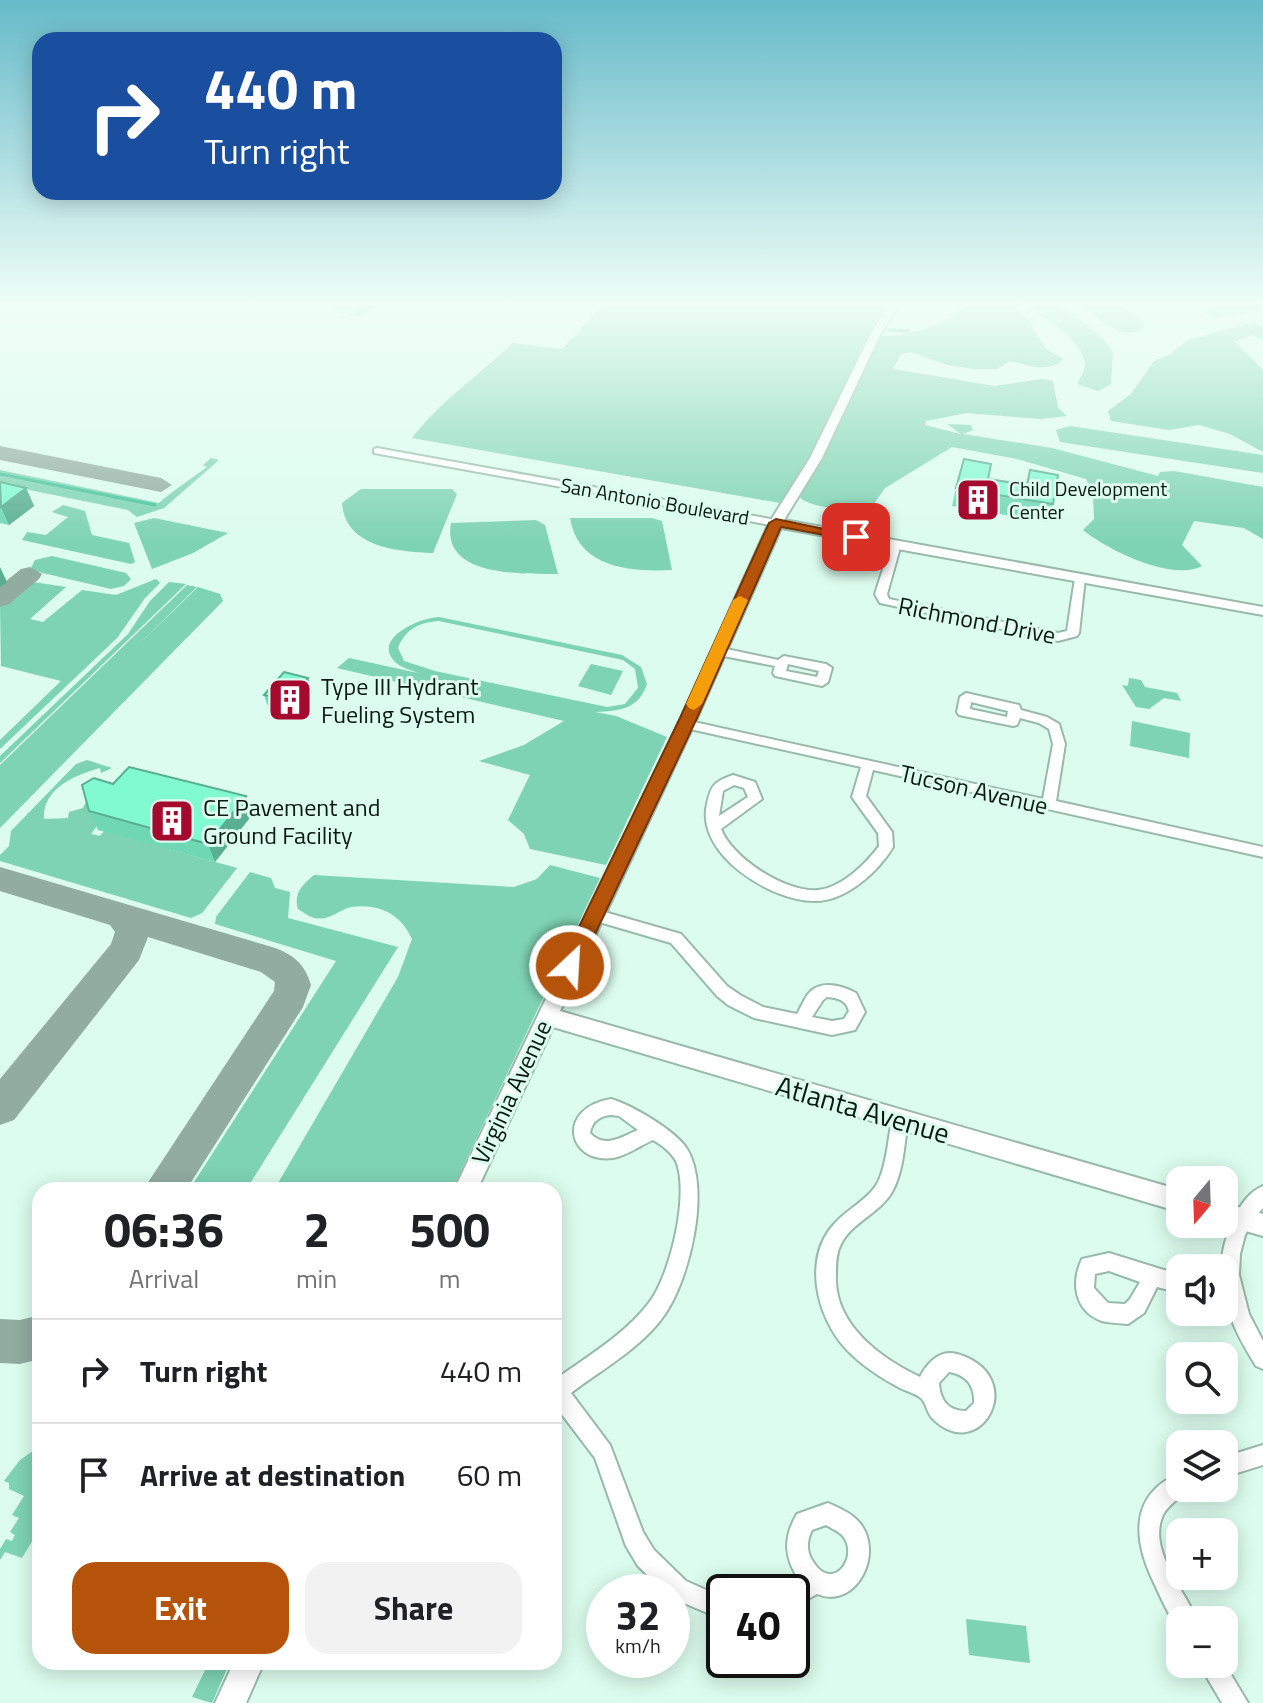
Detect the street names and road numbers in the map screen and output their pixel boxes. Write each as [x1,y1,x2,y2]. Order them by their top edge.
street label: San Antonio Boulevard [558,469,752,533]
street label: Richmond Drive [895,587,1059,653]
street label: Tucson Avenue [896,754,1052,824]
street label: Virginia Avenue [462,1014,560,1170]
street label: Atlanta Avenue [771,1064,955,1154]

